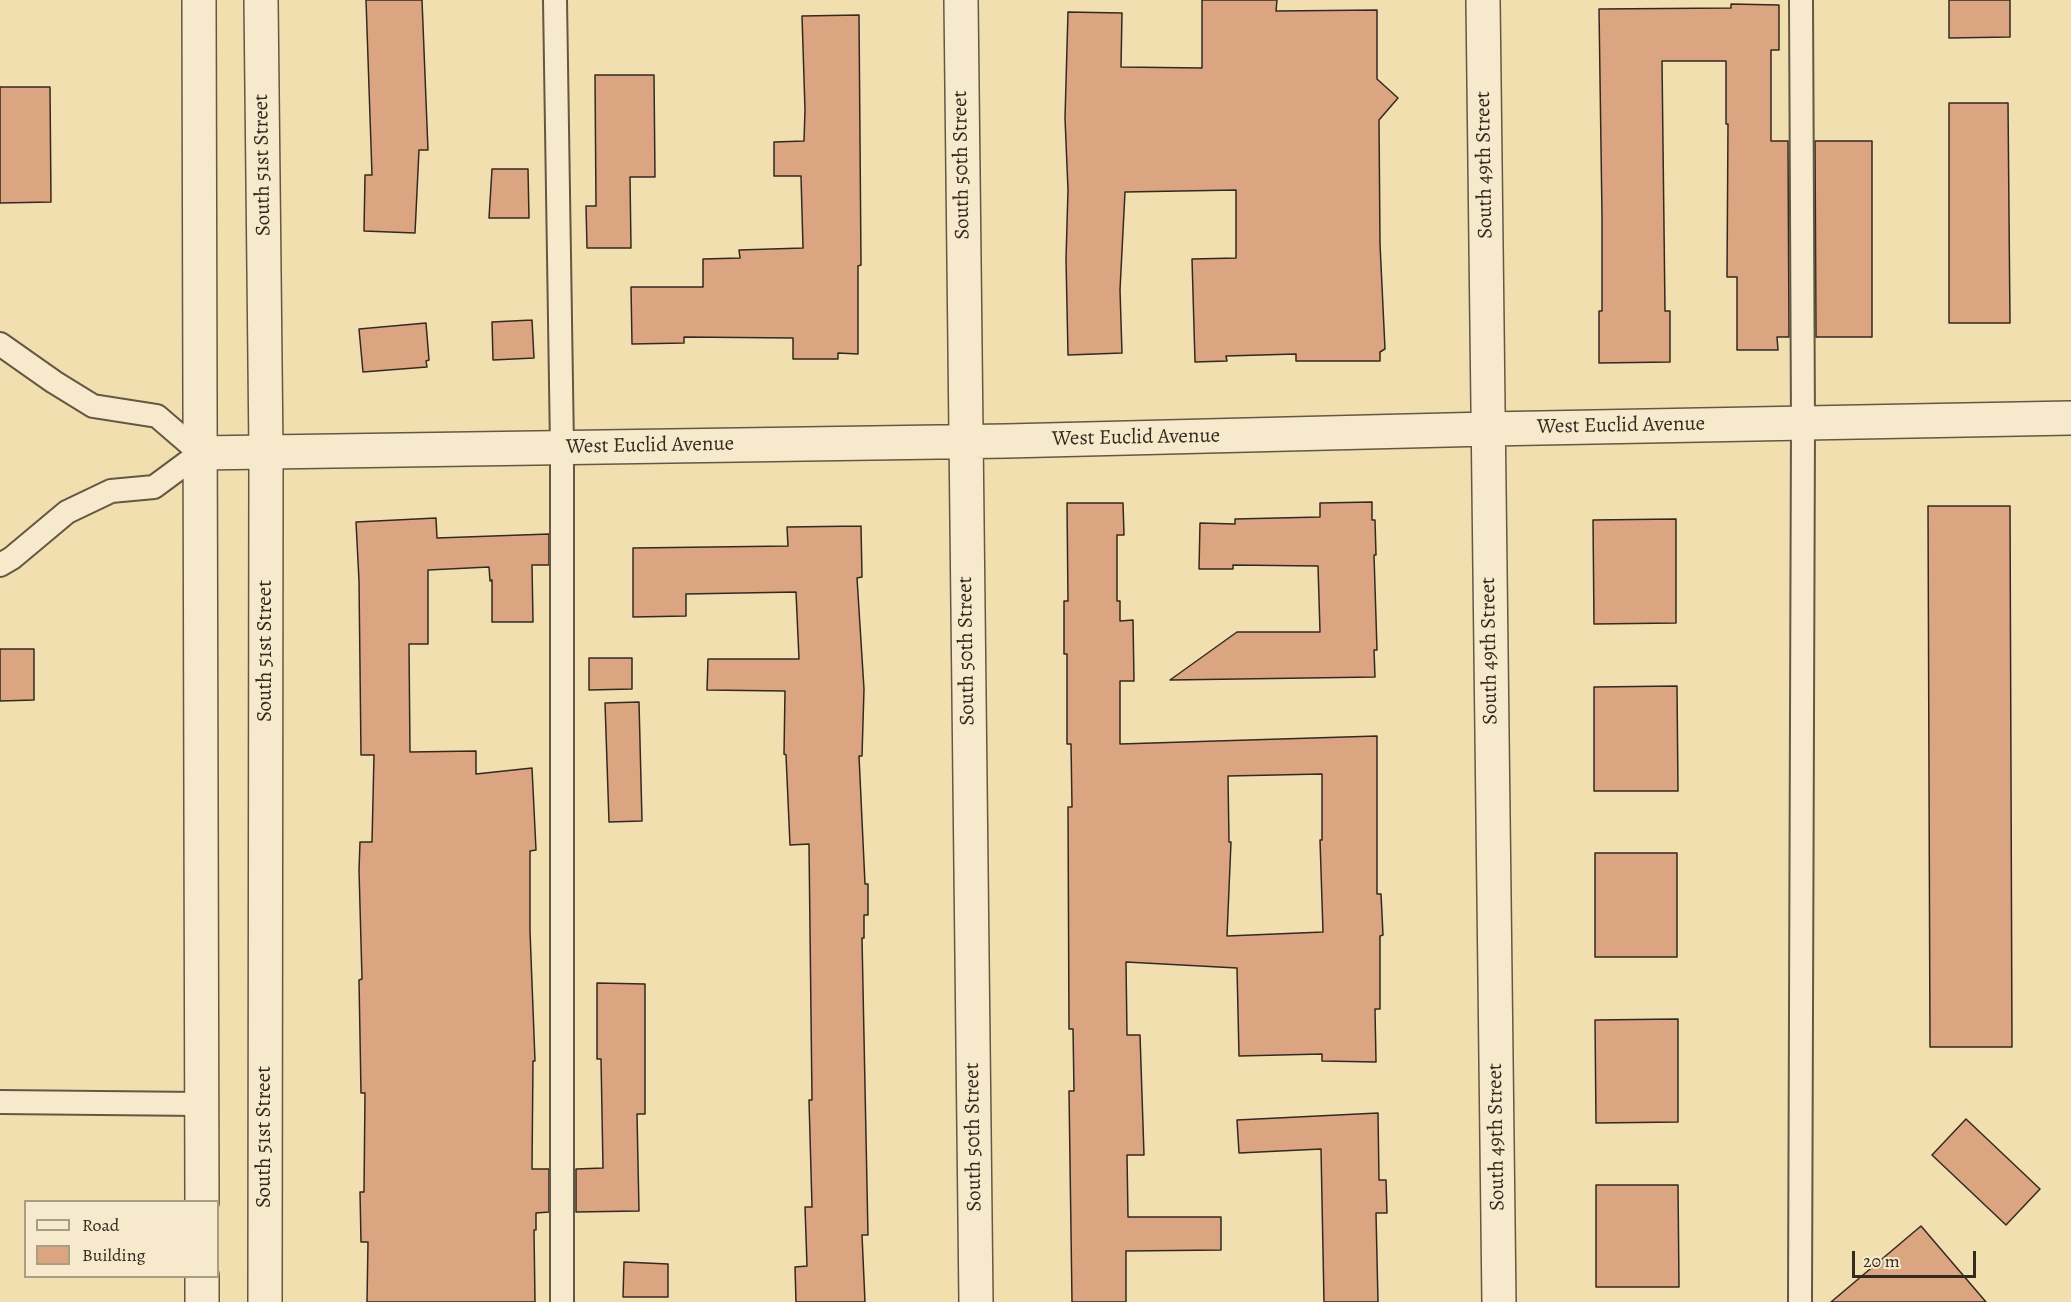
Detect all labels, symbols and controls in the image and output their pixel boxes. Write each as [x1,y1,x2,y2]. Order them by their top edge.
street label: South 50th Street [948,90,976,240]
street label: South 49th Street [1471,91,1499,239]
street label: South 51st Street [249,94,277,236]
street label: West Euclid Avenue [1537,412,1705,440]
street label: West Euclid Avenue [1052,424,1220,452]
street label: West Euclid Avenue [566,432,734,460]
street label: South 50th Street [953,576,981,726]
street label: South 49th Street [1476,577,1504,725]
street label: South 51st Street [253,580,279,722]
street label: South 50th Street [960,1062,988,1212]
street label: South 49th Street [1483,1063,1511,1211]
street label: South 51st Street [252,1066,278,1208]
legend [24,1200,219,1278]
text: Road [82,1213,119,1237]
scale bar [1855,1239,1980,1277]
text: Building [82,1243,146,1267]
text: 20 m [1863,1249,1900,1273]

